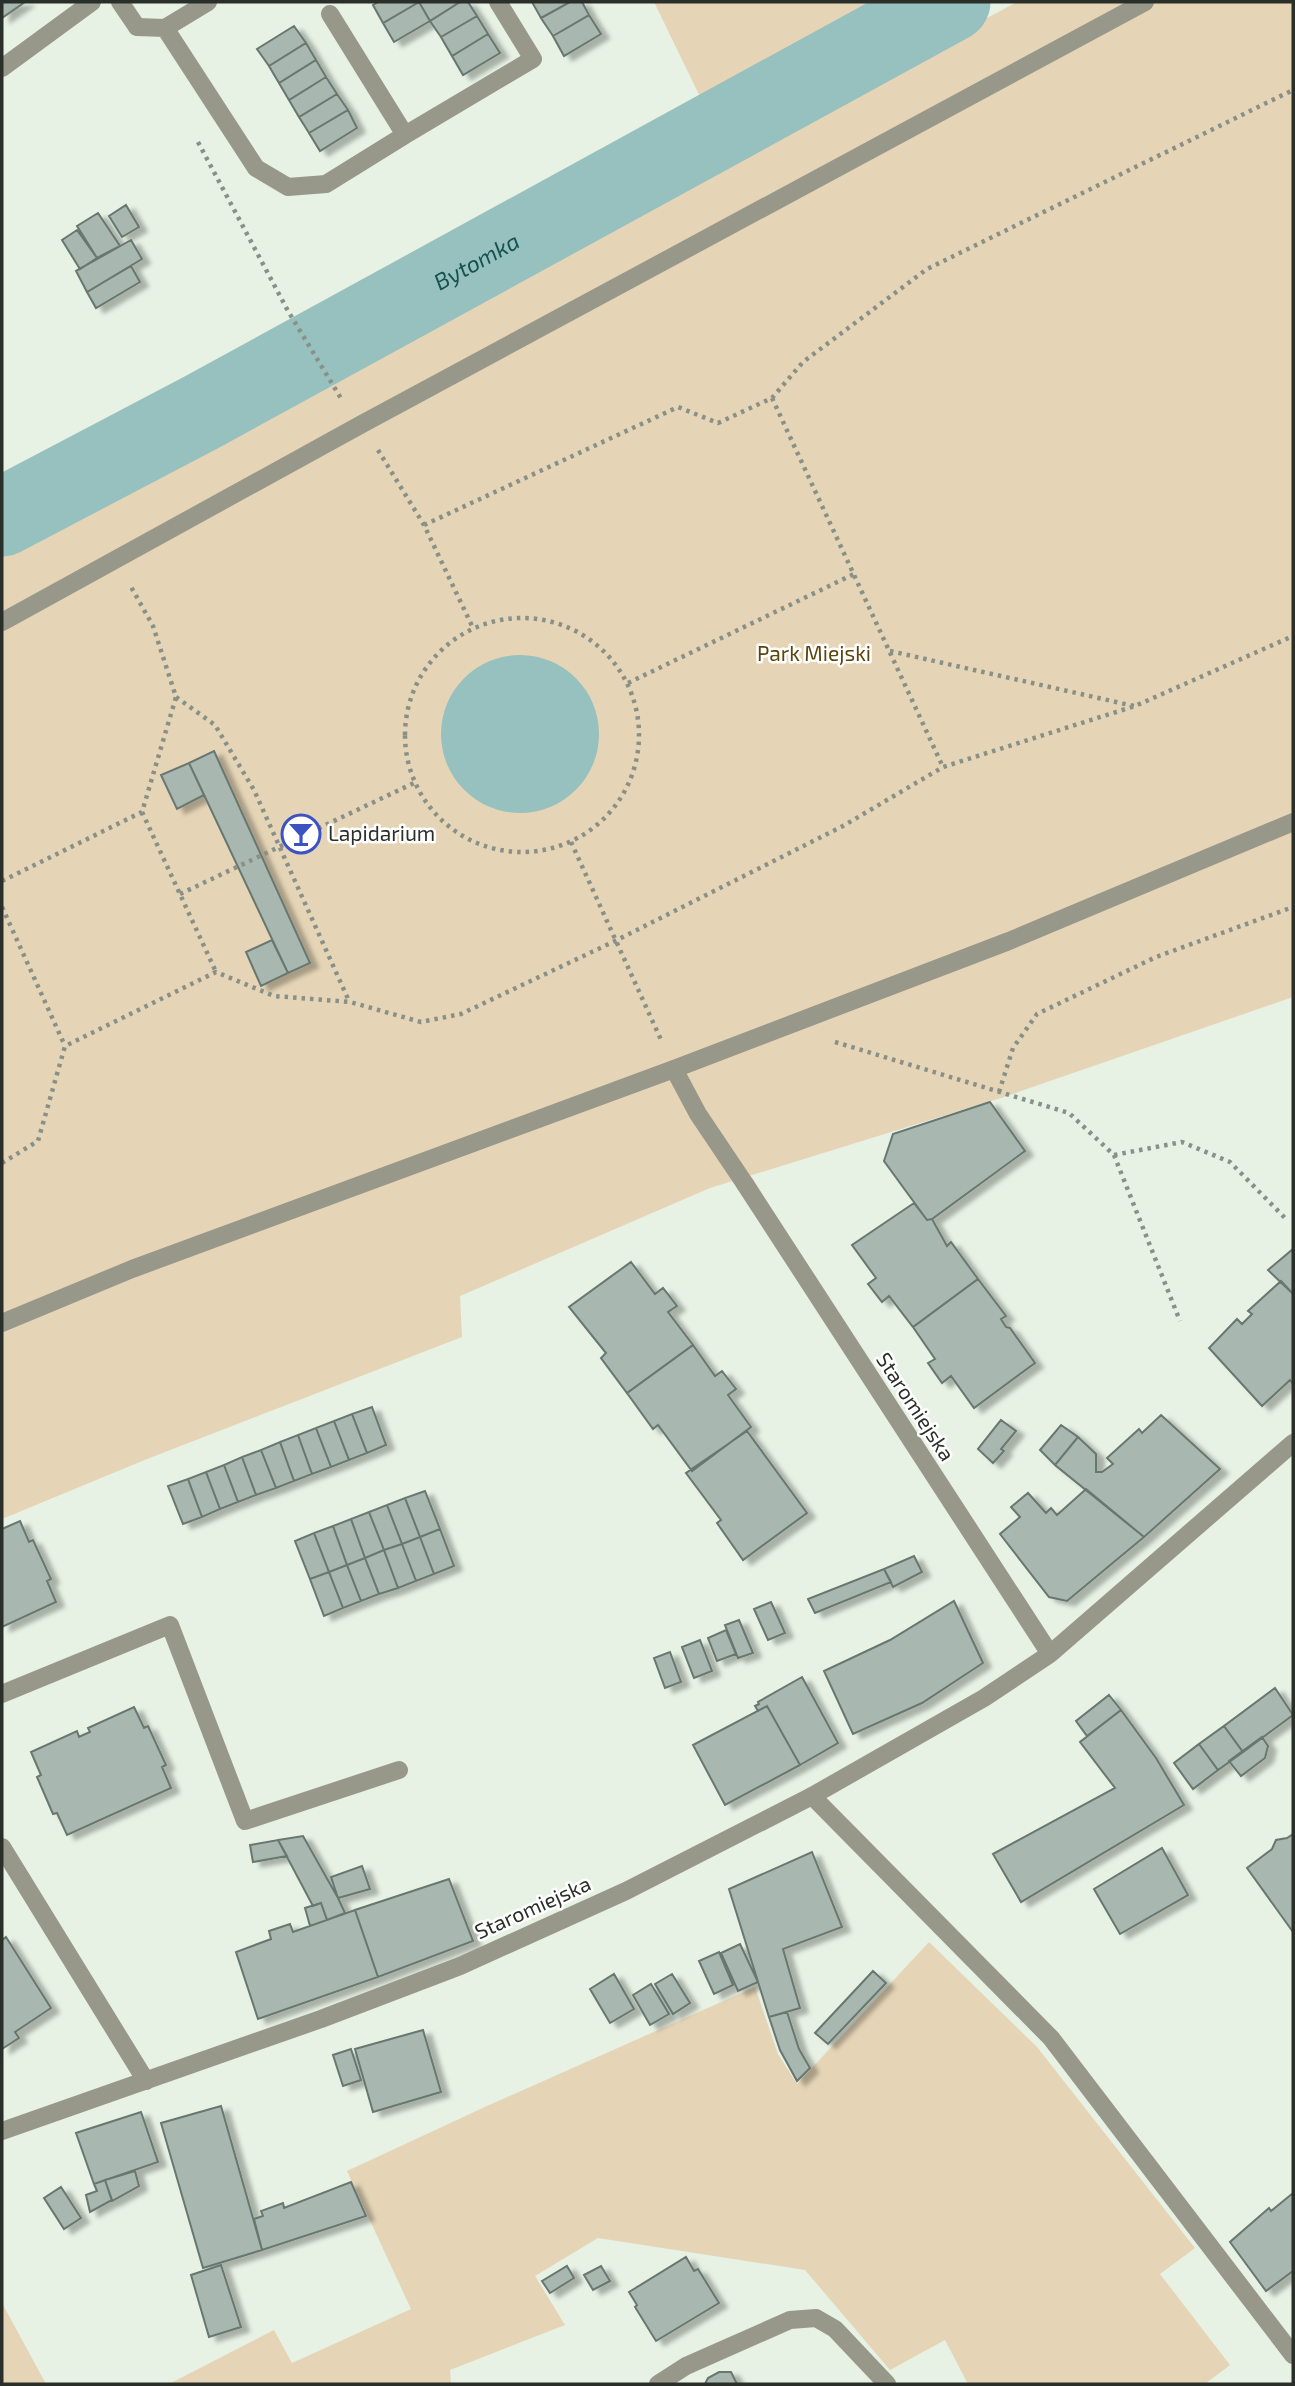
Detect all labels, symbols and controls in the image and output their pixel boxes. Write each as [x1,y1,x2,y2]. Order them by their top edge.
water label: Bytomka [428,226,524,295]
park label: Park Miejski [757,640,871,666]
bar icon: Lapidarium [280,813,322,855]
place label: Lapidarium [328,820,435,845]
street label: Staromiejska [871,1347,961,1466]
street label: Staromiejska [471,1870,595,1944]

